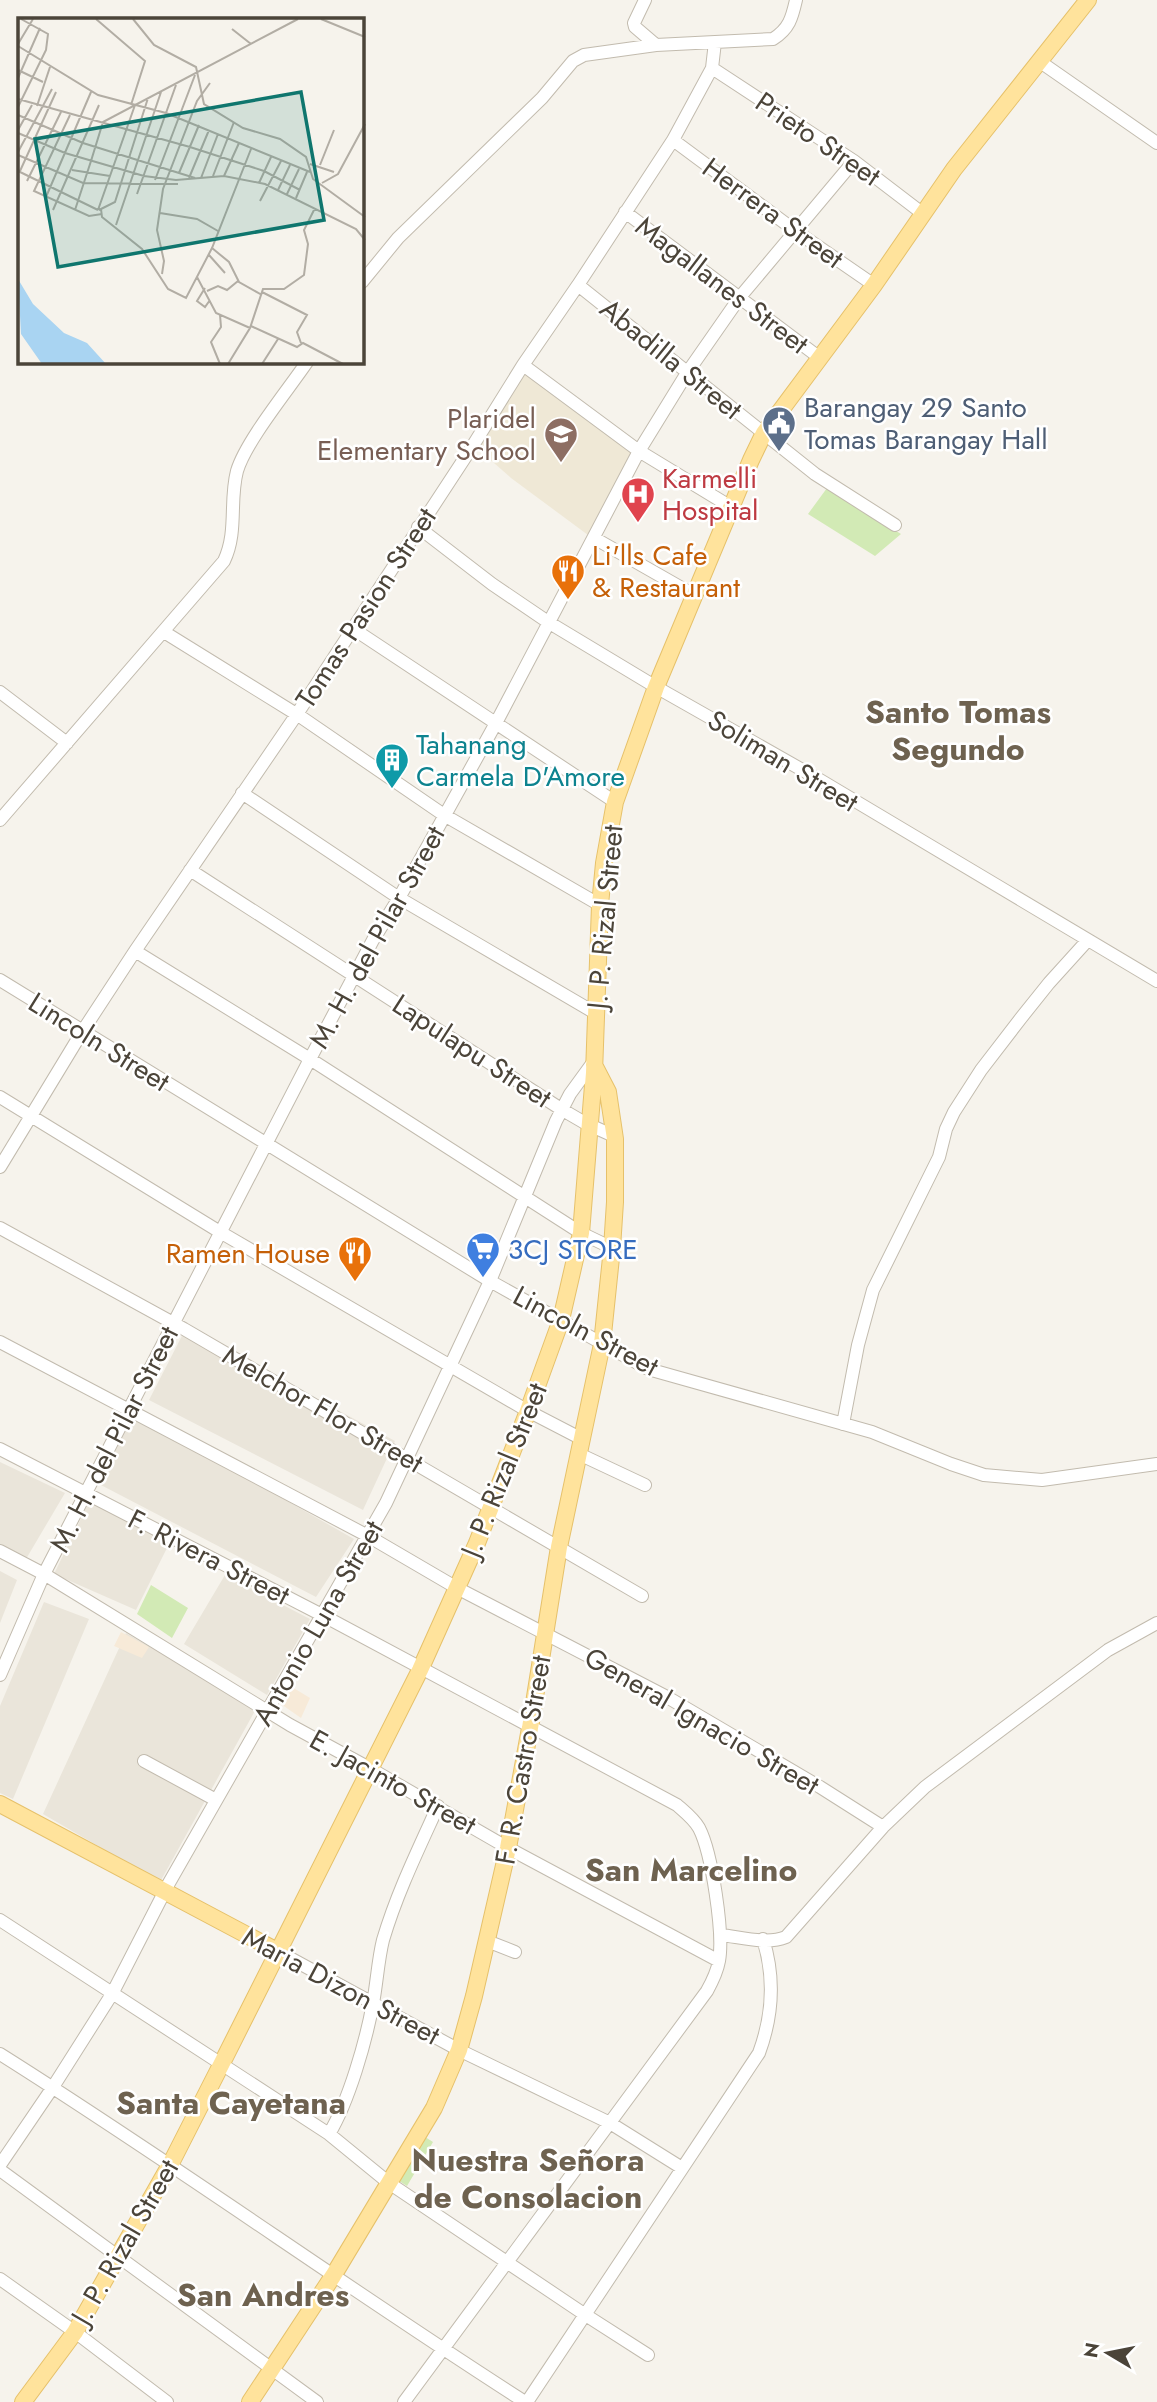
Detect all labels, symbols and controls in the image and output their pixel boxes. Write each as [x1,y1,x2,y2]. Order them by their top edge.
inset map [18,18,364,364]
street label: Prieto Street [747,82,889,196]
street label: Herrera Street [694,148,852,279]
street label: Magallanes Street [627,206,817,364]
street label: Abadilla Street [591,289,751,429]
place label: Barangay 29 Santo Tomas Barangay Hall [804,387,1048,460]
place label: Plaridel Elementary School [317,398,536,471]
public building icon: Barangay 29 Santo Tomas Barangay Hall [760,404,798,453]
school or university icon: Plaridel Elementary School [542,415,580,464]
place label: Karmelli Hospital [662,458,758,531]
hospital icon: Karmelli Hospital [619,475,657,524]
street label: Tomas Pasion Street [286,499,447,717]
place label: Li'lls Cafe & Restaurant [592,535,740,608]
restaurant icon: Li'lls Cafe & Restaurant [549,552,587,601]
district label: Santo Tomas Segundo [865,689,1051,772]
street label: Soliman Street [700,700,866,822]
place label: Tahanang Carmela D'Amore [416,724,625,797]
building icon: Tahanang Carmela D'Amore [373,741,411,790]
street label: M. H. del Pilar Street [299,818,455,1056]
street label: J. P. Rizal Street [576,823,633,1015]
street label: Lincoln Street [20,982,178,1102]
street label: Lapulapu Street [384,984,560,1118]
place label: 3CJ STORE [508,1229,638,1270]
supermarket icon: 3CJ STORE [464,1230,502,1279]
place label: Ramen House [166,1233,330,1274]
restaurant icon: Ramen House [336,1234,374,1283]
street label: Lincoln Street [506,1275,666,1387]
street label: M. H. del Pilar Street [39,1319,189,1559]
street label: Melchor Flor Street [215,1335,431,1483]
street label: J. P. Rizal Street [449,1376,558,1567]
street label: F. Rivera Street [121,1499,297,1615]
street label: Antonio Luna Street [243,1512,394,1733]
street label: General Ignacio Street [577,1637,827,1805]
street label: F. R. Castro Street [484,1652,562,1868]
street label: E. Jacinto Street [302,1719,484,1845]
district label: San Marcelino [585,1847,797,1893]
street label: Maria Dizon Street [235,1917,447,2056]
district label: Santa Cayetana [116,2080,346,2126]
district label: Nuestra Señora de Consolacion [412,2137,644,2220]
street label: J. P. Rizal Street [59,2152,189,2336]
district label: San Andres [177,2272,349,2318]
north arrow [1073,2318,1143,2388]
text: N [1077,2340,1106,2360]

